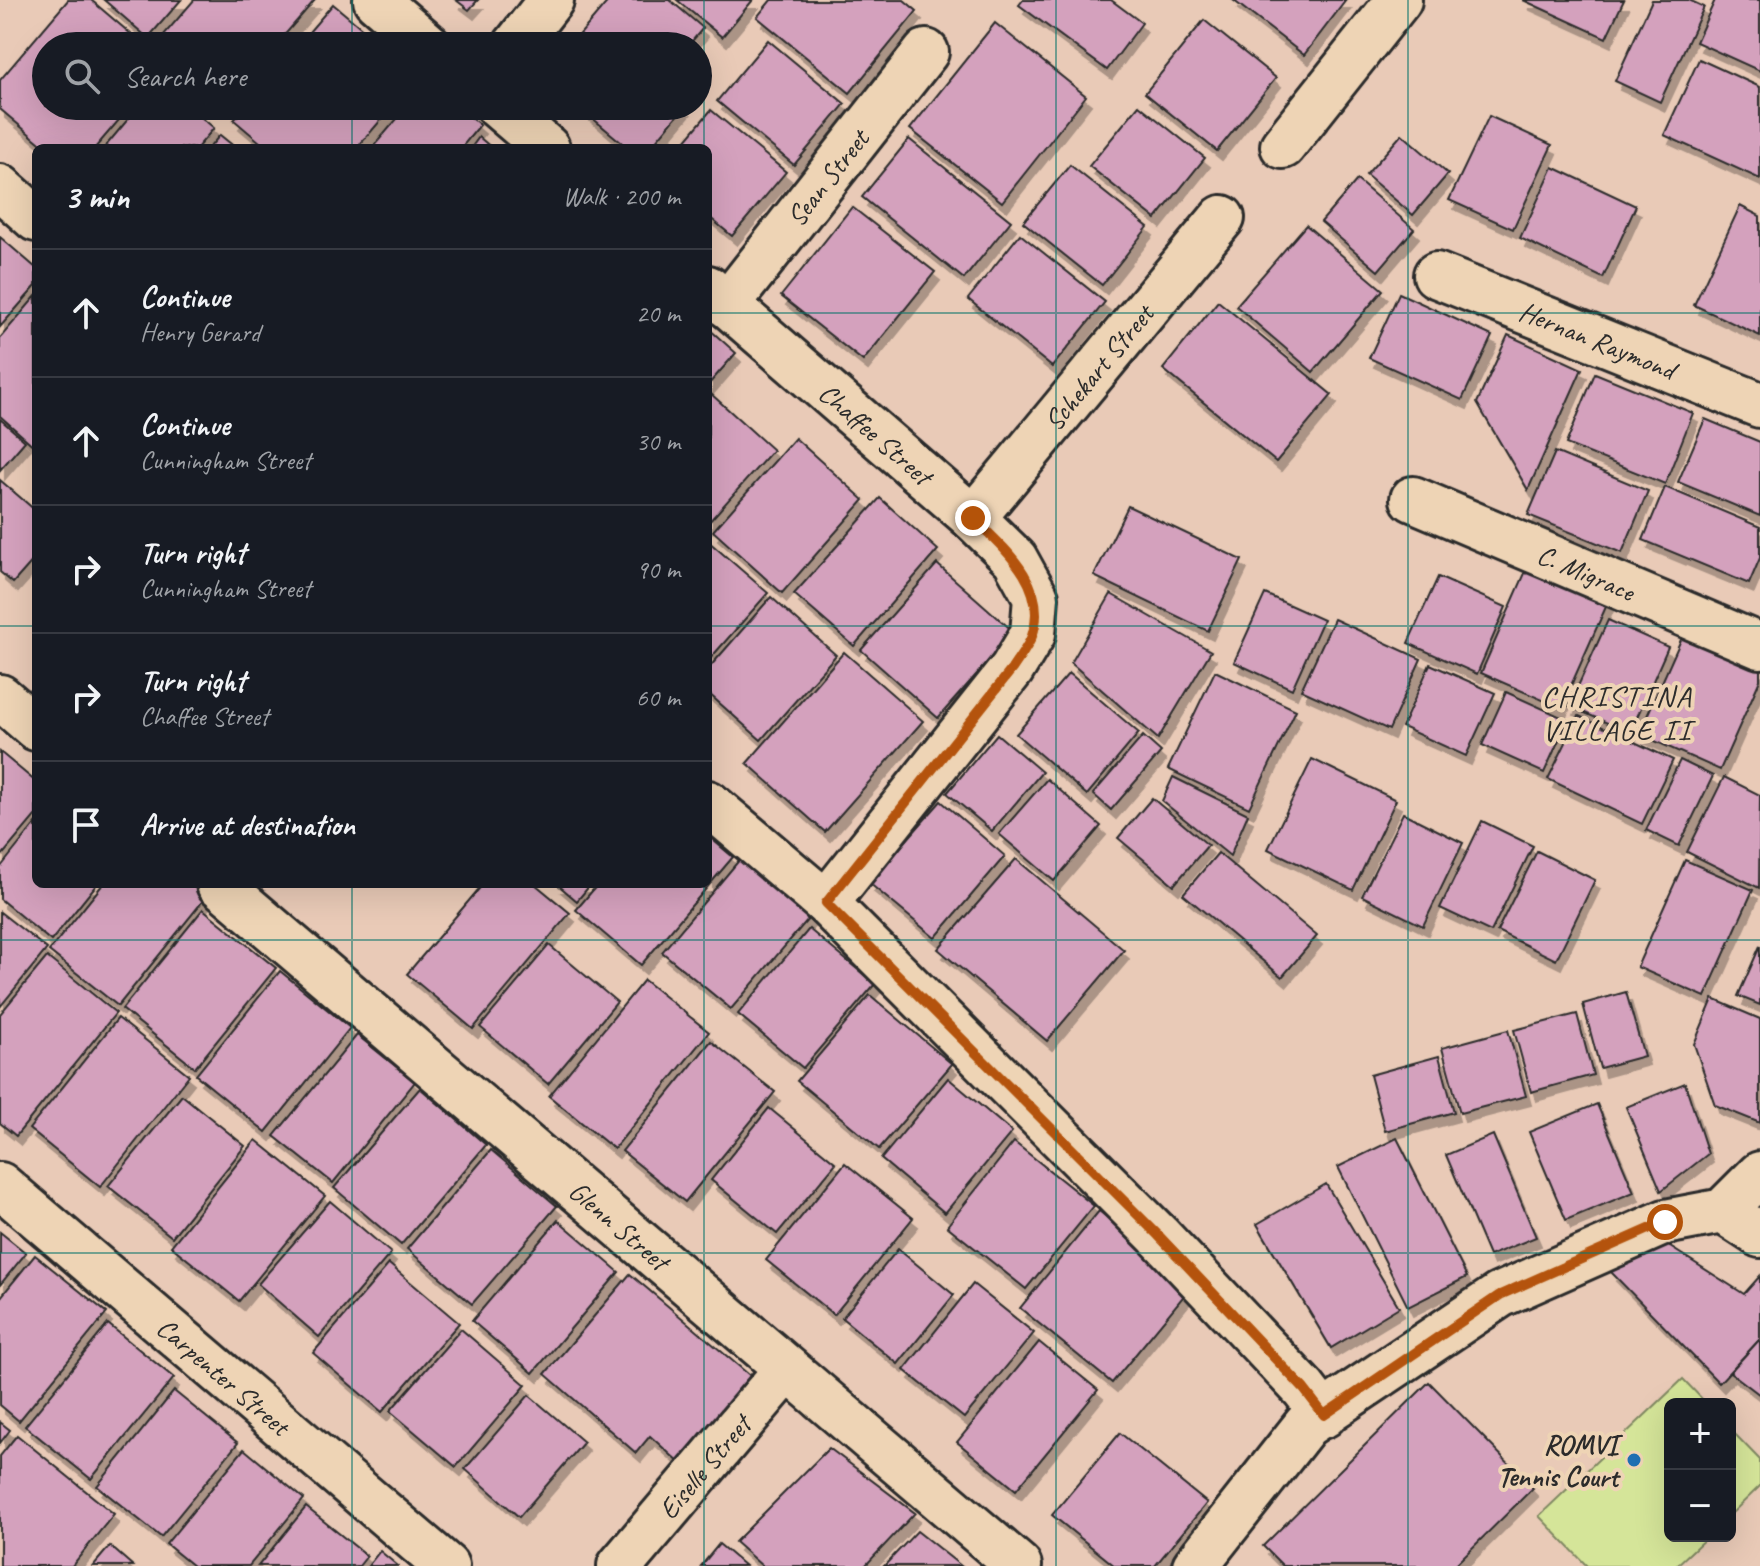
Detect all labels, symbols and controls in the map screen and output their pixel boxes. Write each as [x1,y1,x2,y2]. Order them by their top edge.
search box [32,32,712,120]
icon: search [60,54,104,98]
text: Search here [124,57,246,95]
street label: Sean Street [779,121,878,233]
text: 3 min [64,175,129,218]
text: Walk · 200 m [563,180,680,213]
text: Continue [140,278,230,316]
icon: ahead [64,291,108,335]
street label: Hernan Raymond [1514,293,1684,389]
street label: Schekart Street [1036,295,1163,438]
text: 20 m [636,297,680,330]
text: Henry Gerard [140,316,260,349]
street label: Chaffee Street [812,375,942,495]
text: Continue [140,406,230,444]
icon: ahead [64,419,108,463]
text: 30 m [636,425,680,458]
text: Cunningham Street [140,444,311,477]
route end [955,500,991,536]
text: Turn right [140,534,245,572]
street label: C. Migrace [1532,537,1641,610]
icon: right [64,547,108,591]
text: 90 m [636,553,680,586]
text: Cunningham Street [140,572,311,605]
text: Turn right [140,662,245,700]
icon: right [64,675,108,719]
district label: CHRISTINA VILLAGE II [1541,677,1697,749]
text: 60 m [636,681,680,714]
text: Chaffee Street [140,700,269,733]
icon: arrive [64,803,108,847]
text: Arrive at destination [140,806,355,844]
street label: Glenn Street [562,1173,679,1280]
route start [1647,1204,1683,1240]
street label: Carpenter Street [150,1310,299,1445]
map controls [1664,1398,1736,1542]
button: + [1664,1398,1736,1470]
street label: Eiselle Street [651,1405,761,1526]
place label: ROMVI Tennis Court [1497,1427,1624,1494]
marker: ROMVI Tennis Court [1625,1451,1643,1469]
button: − [1664,1470,1736,1542]

